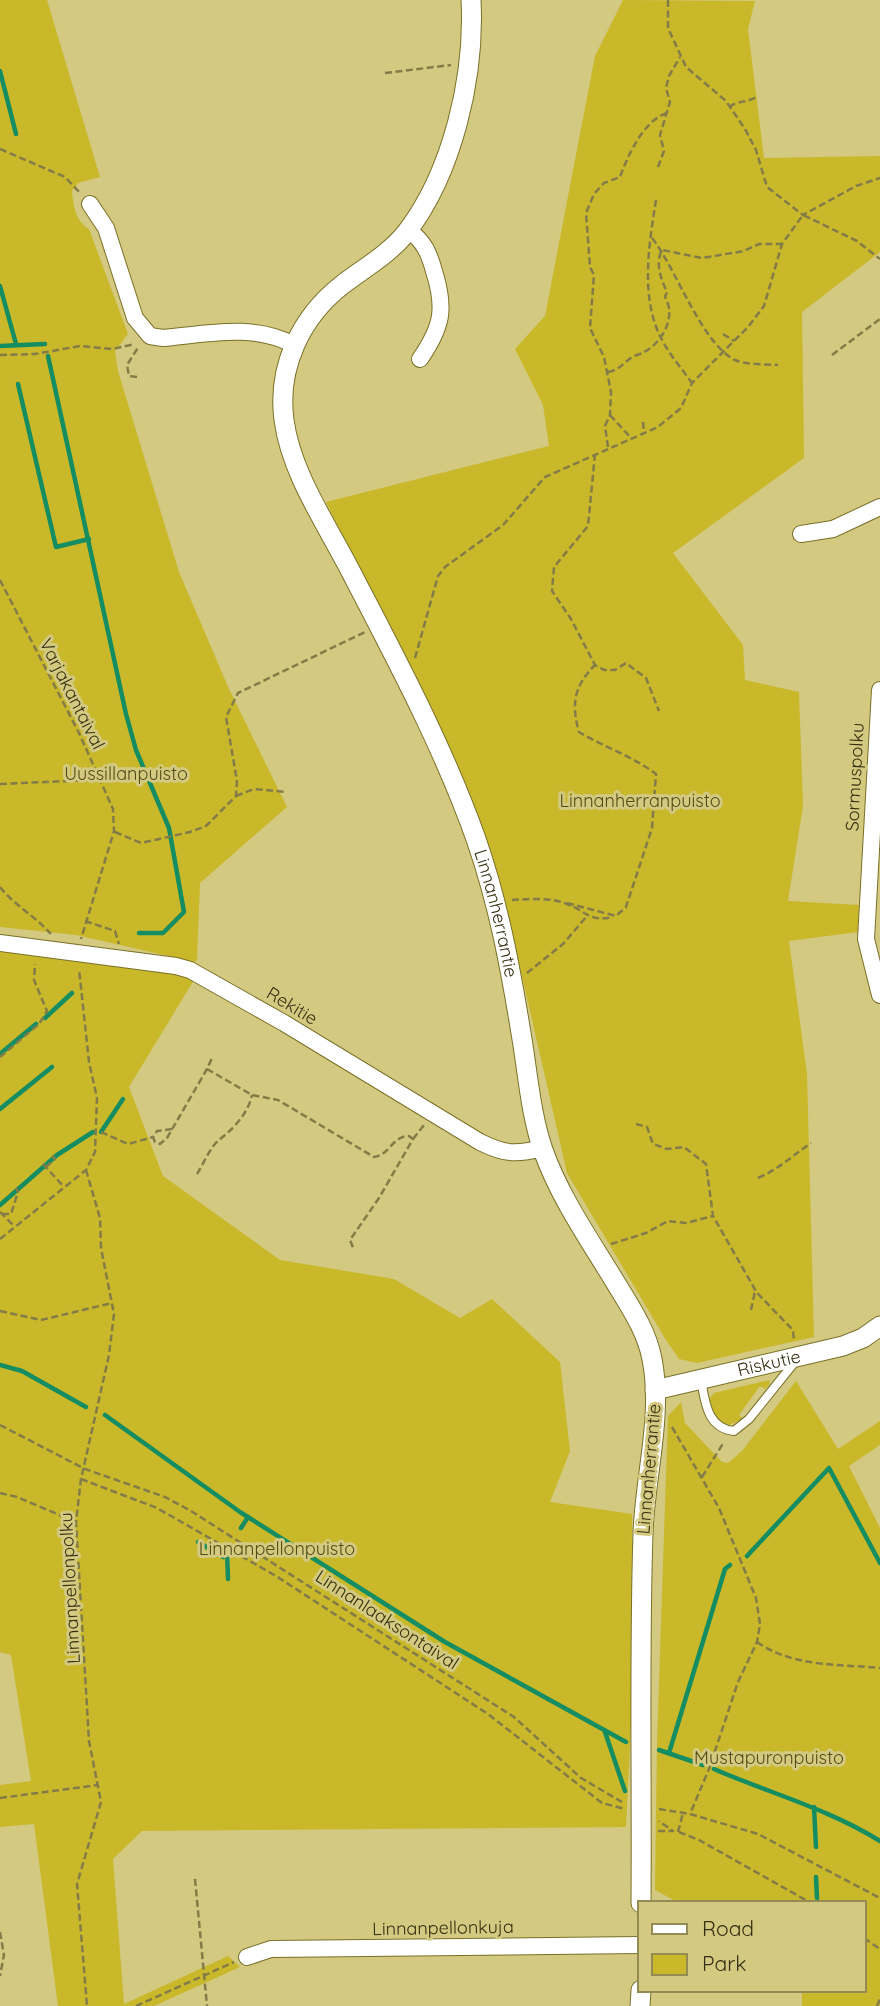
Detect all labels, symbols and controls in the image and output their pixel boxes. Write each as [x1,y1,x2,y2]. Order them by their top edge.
street label: Varjakantaival [35,634,110,753]
street label: Sormuspolku [840,722,869,832]
park label: Uussillanpuisto [64,762,188,785]
park label: Linnanherranpuisto [559,789,721,812]
street label: Linnanherrantie [469,846,523,979]
street label: Rekitie [262,981,322,1030]
street label: Riskutie [735,1344,803,1381]
street label: Linnanherrantie [631,1403,666,1535]
street label: Linnanpellonpolku [54,1512,85,1664]
park label: Linnanpellonpuisto [199,1537,355,1560]
street label: Linnanlaaksontaival [311,1565,463,1675]
park label: Mustapuronpuisto [694,1746,844,1769]
legend [638,1901,866,1992]
street label: Linnanpellonkuja [372,1915,514,1940]
text: Road [702,1915,754,1941]
text: Park [702,1950,746,1976]

